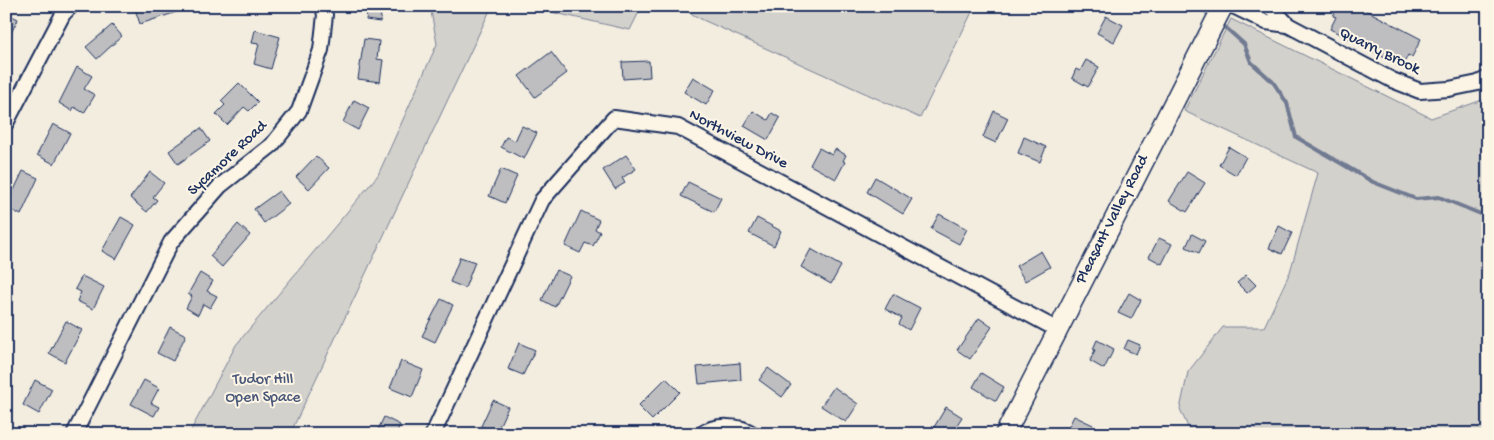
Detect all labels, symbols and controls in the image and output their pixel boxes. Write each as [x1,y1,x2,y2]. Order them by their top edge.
street label: Quarry Brook [1335,24,1424,81]
street label: Northview Drive [685,106,791,174]
street label: Sycamore Road [184,116,273,201]
street label: Pleasant Valley Road [1072,151,1154,288]
park label: Tudor Hill Open Space [225,371,301,408]

